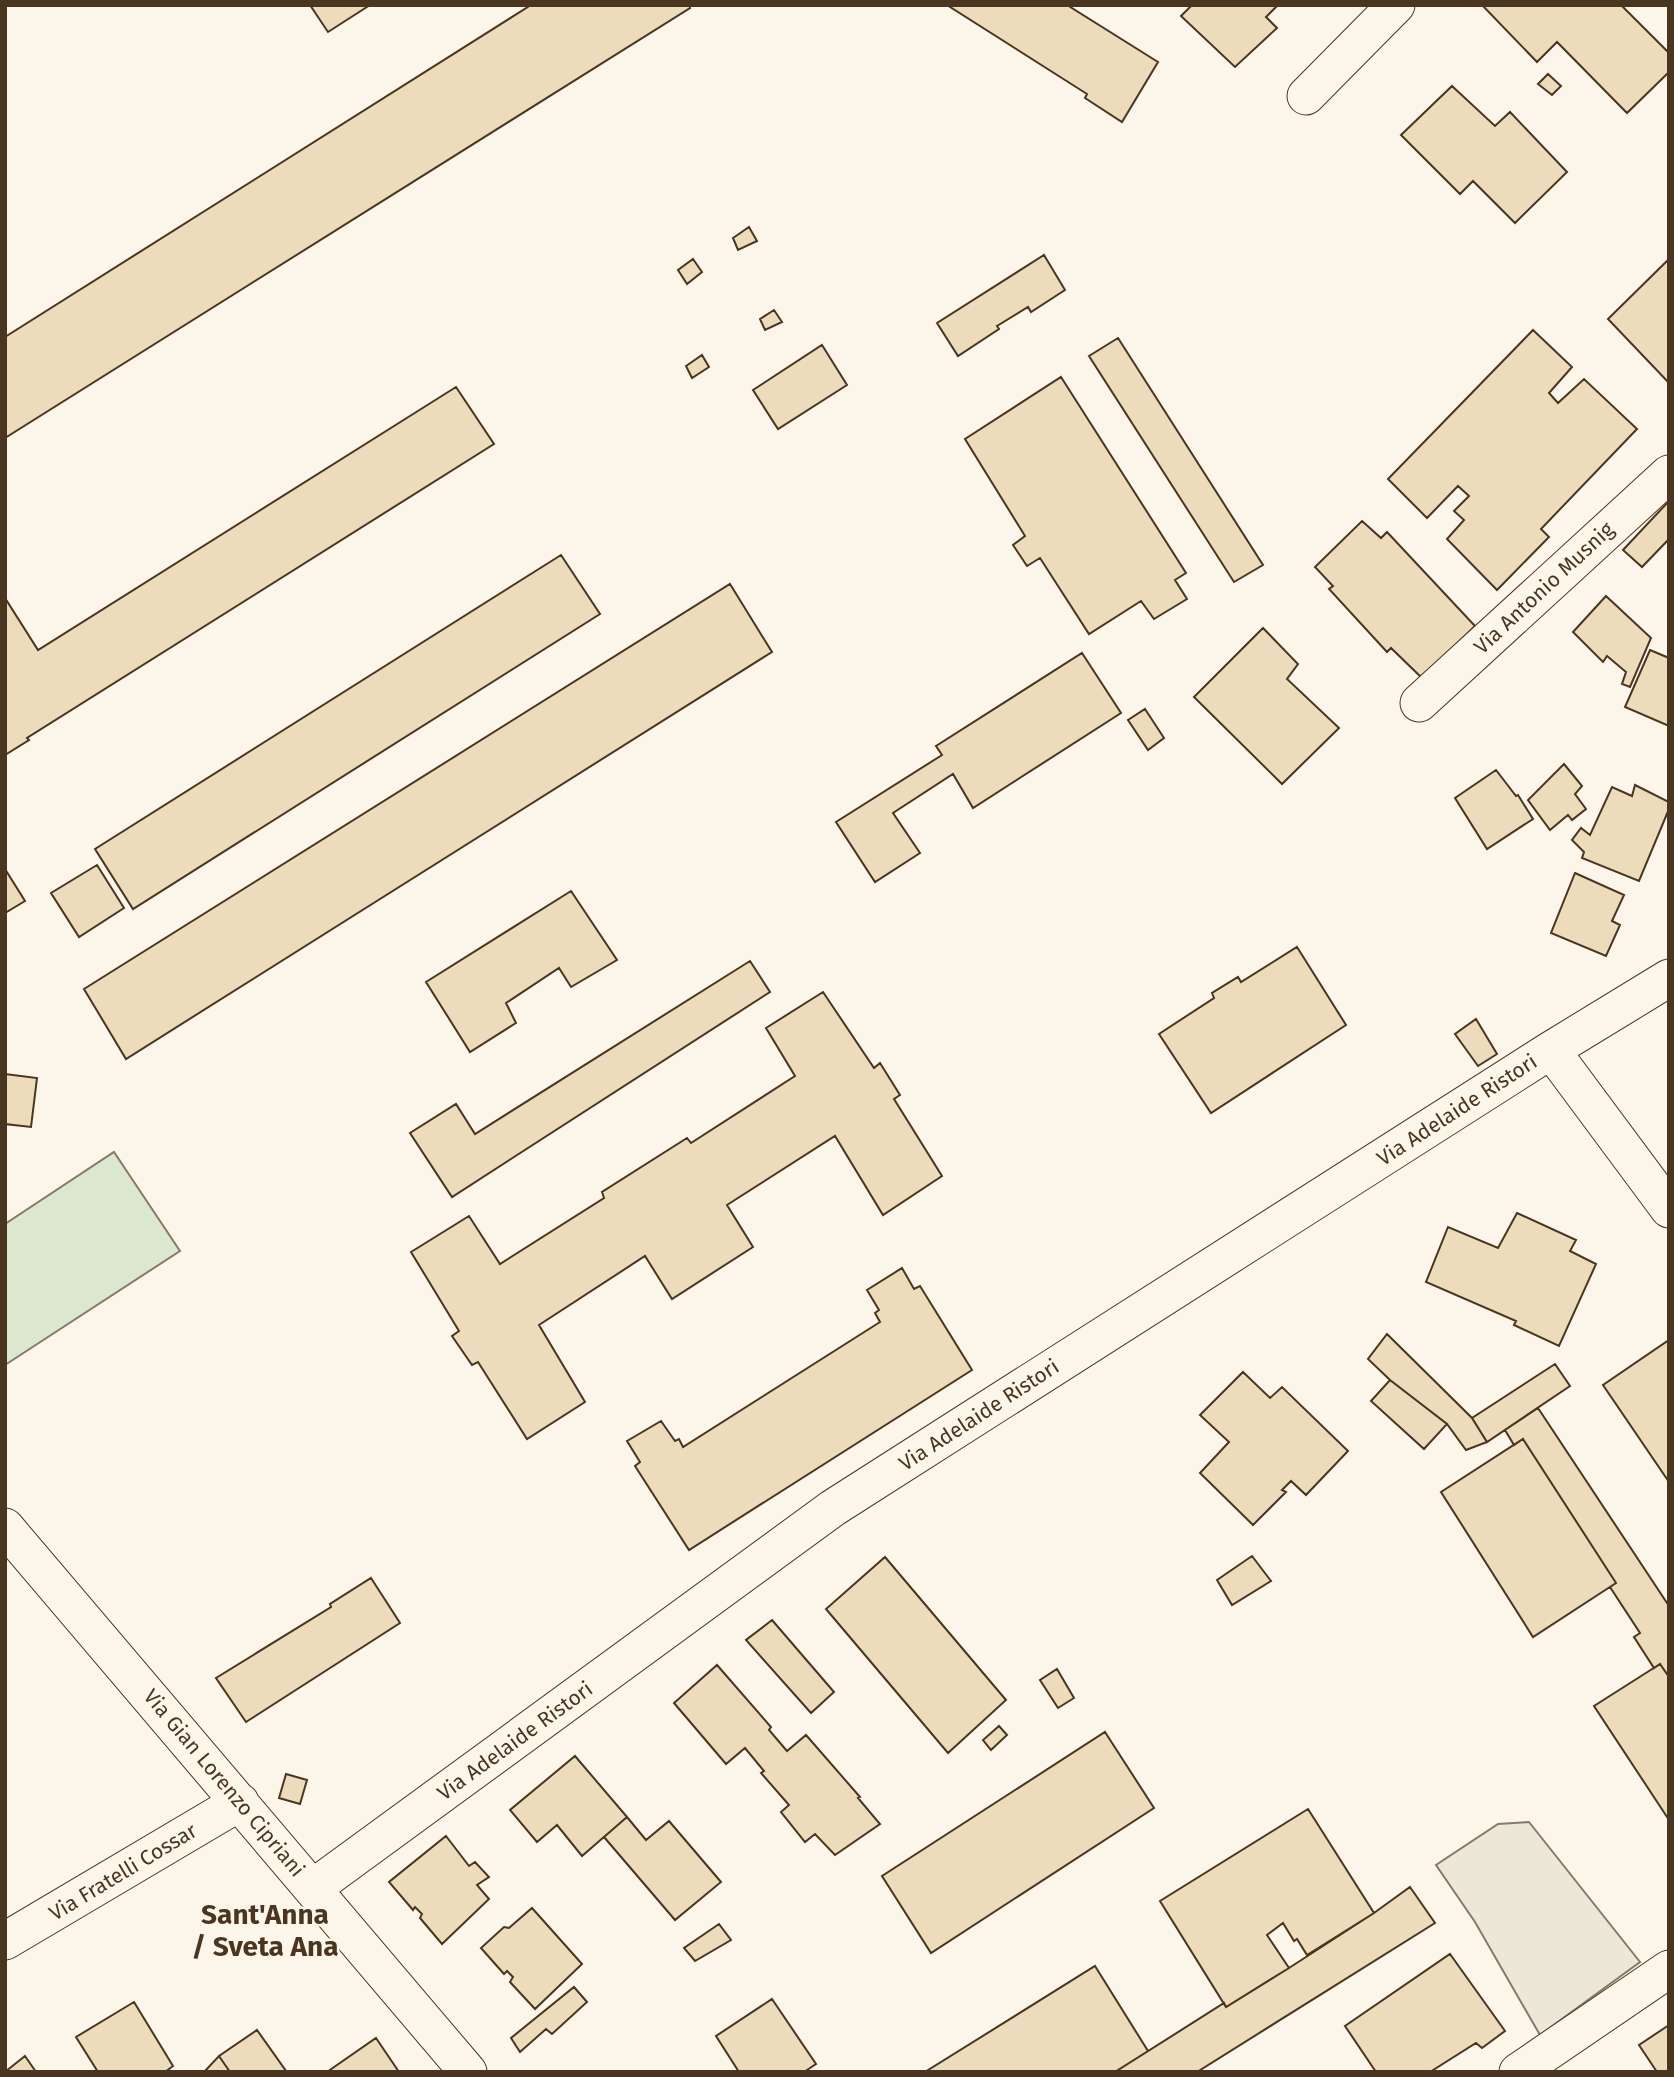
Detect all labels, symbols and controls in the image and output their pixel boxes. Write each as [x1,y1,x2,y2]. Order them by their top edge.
street label: Via Antonio Musnig [1469,516,1619,660]
street label: Via Adelaide Ristori [1372,1049,1542,1171]
street label: Via Adelaide Ristori [894,1354,1064,1476]
street label: Via Adelaide Ristori [432,1676,598,1806]
street label: Via Gian Lorenzo Cipriani [138,1684,310,1882]
street label: Via Fratelli Cossar [44,1818,202,1926]
district label: Sant'Anna / Sveta Ana [191,1898,339,1963]

